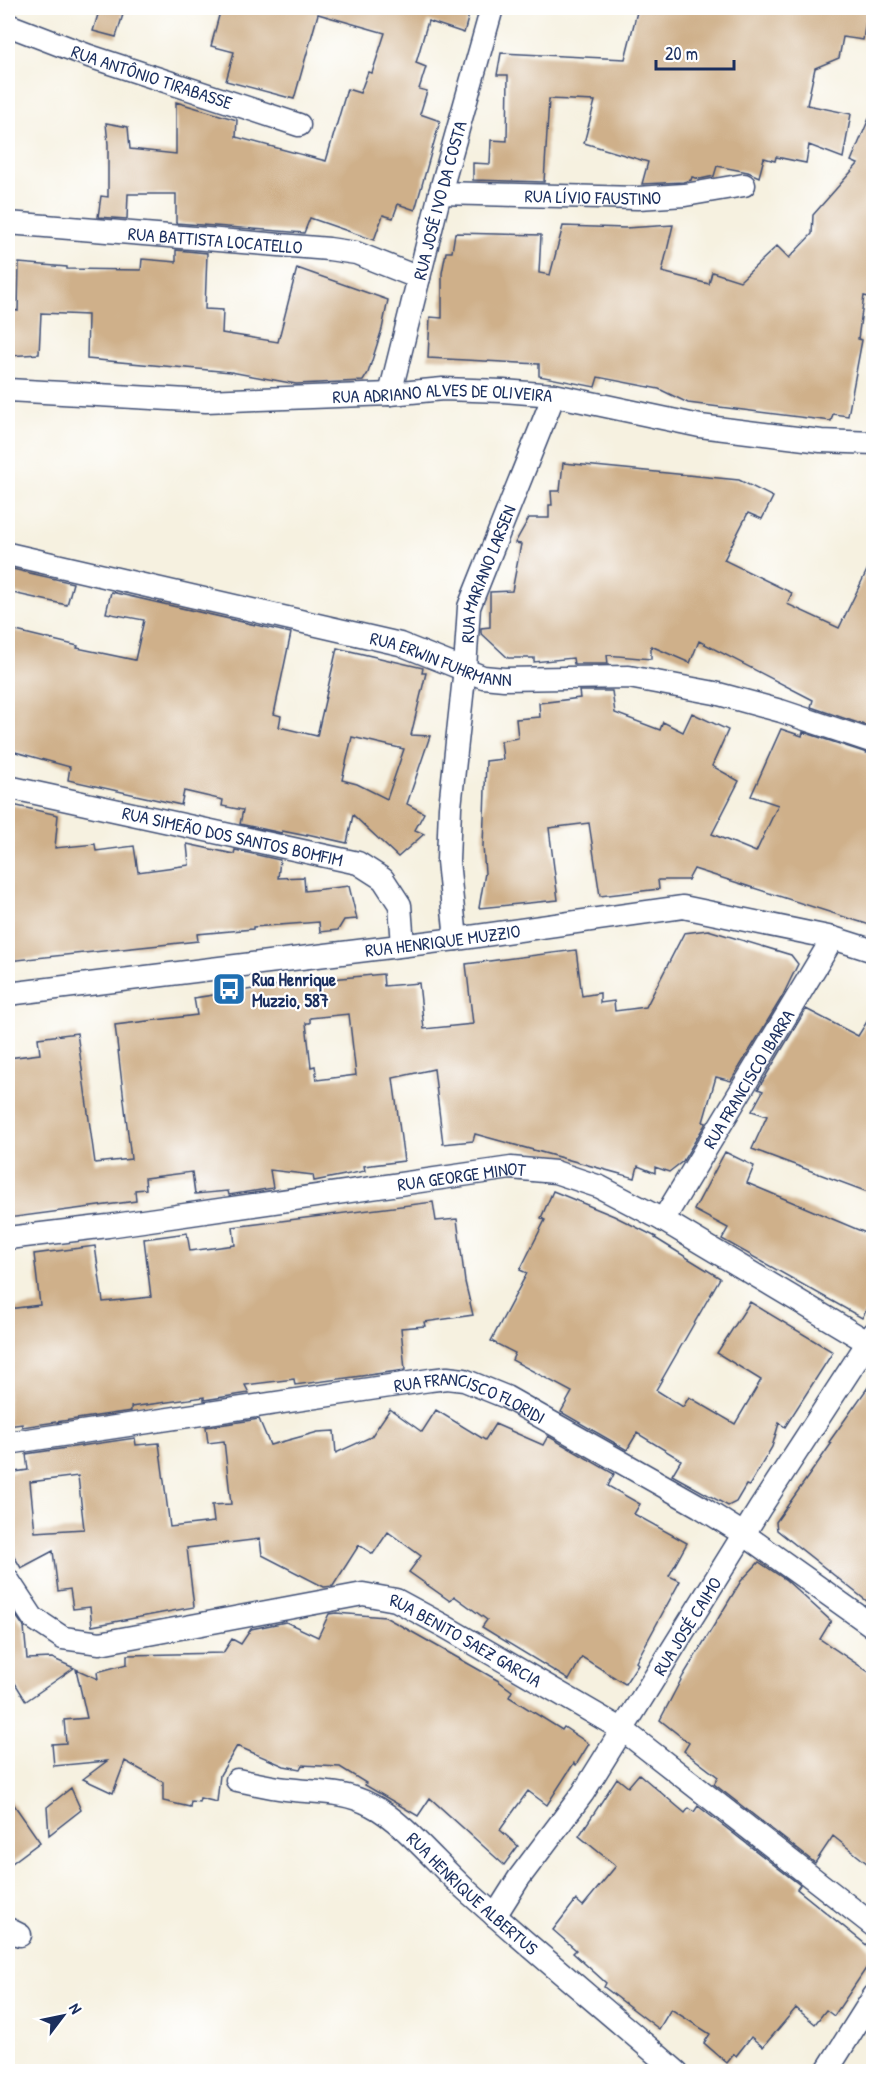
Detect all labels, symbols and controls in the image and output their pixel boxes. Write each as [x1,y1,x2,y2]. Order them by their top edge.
scale bar [656,33,734,71]
street label: RUA ANTÔNIO TIRABASSE [68,38,236,115]
text: 20 m [665,41,698,66]
street label: RUA JOSÉ IVO DA COSTA [406,118,472,282]
street label: RUA LÍVIO FAUSTINO [524,183,662,211]
street label: RUA BATTISTA LOCATELLO [127,220,304,259]
street label: RUA ADRIANO ALVES DE OLIVEIRA [332,376,553,409]
street label: RUA MARIANO LARSEN [454,501,521,644]
street label: RUA ERWIN FUHRMANN [368,625,512,692]
street label: RUA SIMEÃO DOS SANTOS BOMFIM [120,800,345,872]
street label: RUA HENRIQUE MUZZIO [364,918,522,963]
place label: Rua Henrique Muzzio, 587 [252,967,337,1013]
bus stop icon: Rua Henrique Muzzio, 587 [211,971,247,1007]
street label: RUA FRANCISCO IBARRA [697,1004,800,1153]
street label: RUA GEORGE MINOT [396,1155,528,1197]
street label: RUA FRANCISCO FLORIDI [392,1365,550,1429]
street label: RUA JOSÉ CAIMO [647,1572,727,1680]
street label: RUA BENITO SAEZ GARCIA [388,1587,547,1693]
street label: RUA HENRIQUE ALBERTUS [402,1826,544,1960]
north arrow [33,1986,93,2046]
text: N [64,1999,88,2018]

